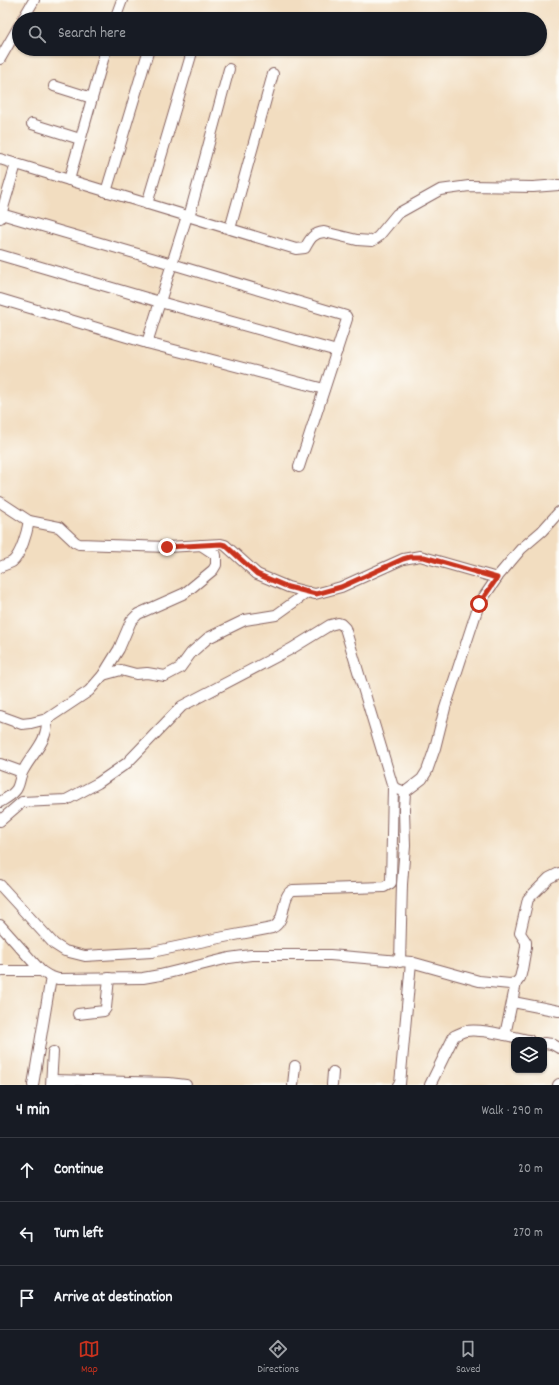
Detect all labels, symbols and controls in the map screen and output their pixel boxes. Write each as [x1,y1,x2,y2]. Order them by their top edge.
search box [12,12,547,56]
icon: search [26,23,48,45]
text: Search here [58,23,126,45]
route end [158,538,176,556]
route start [470,595,488,613]
map controls [511,1037,547,1073]
button: layers [511,1037,547,1073]
text: 4 min [16,1099,50,1123]
text: Walk · 290 m [481,1102,543,1121]
icon: ahead [16,1159,38,1181]
text: Continue [54,1159,103,1181]
text: 20 m [518,1160,543,1179]
icon: left [16,1223,38,1245]
text: Turn left [54,1223,103,1245]
text: 270 m [513,1224,543,1243]
icon: arrive [16,1287,38,1309]
text: Arrive at destination [54,1287,172,1309]
tab: Map [78,1338,100,1378]
tab: Directions [257,1338,299,1378]
tab: Saved [456,1338,481,1378]

